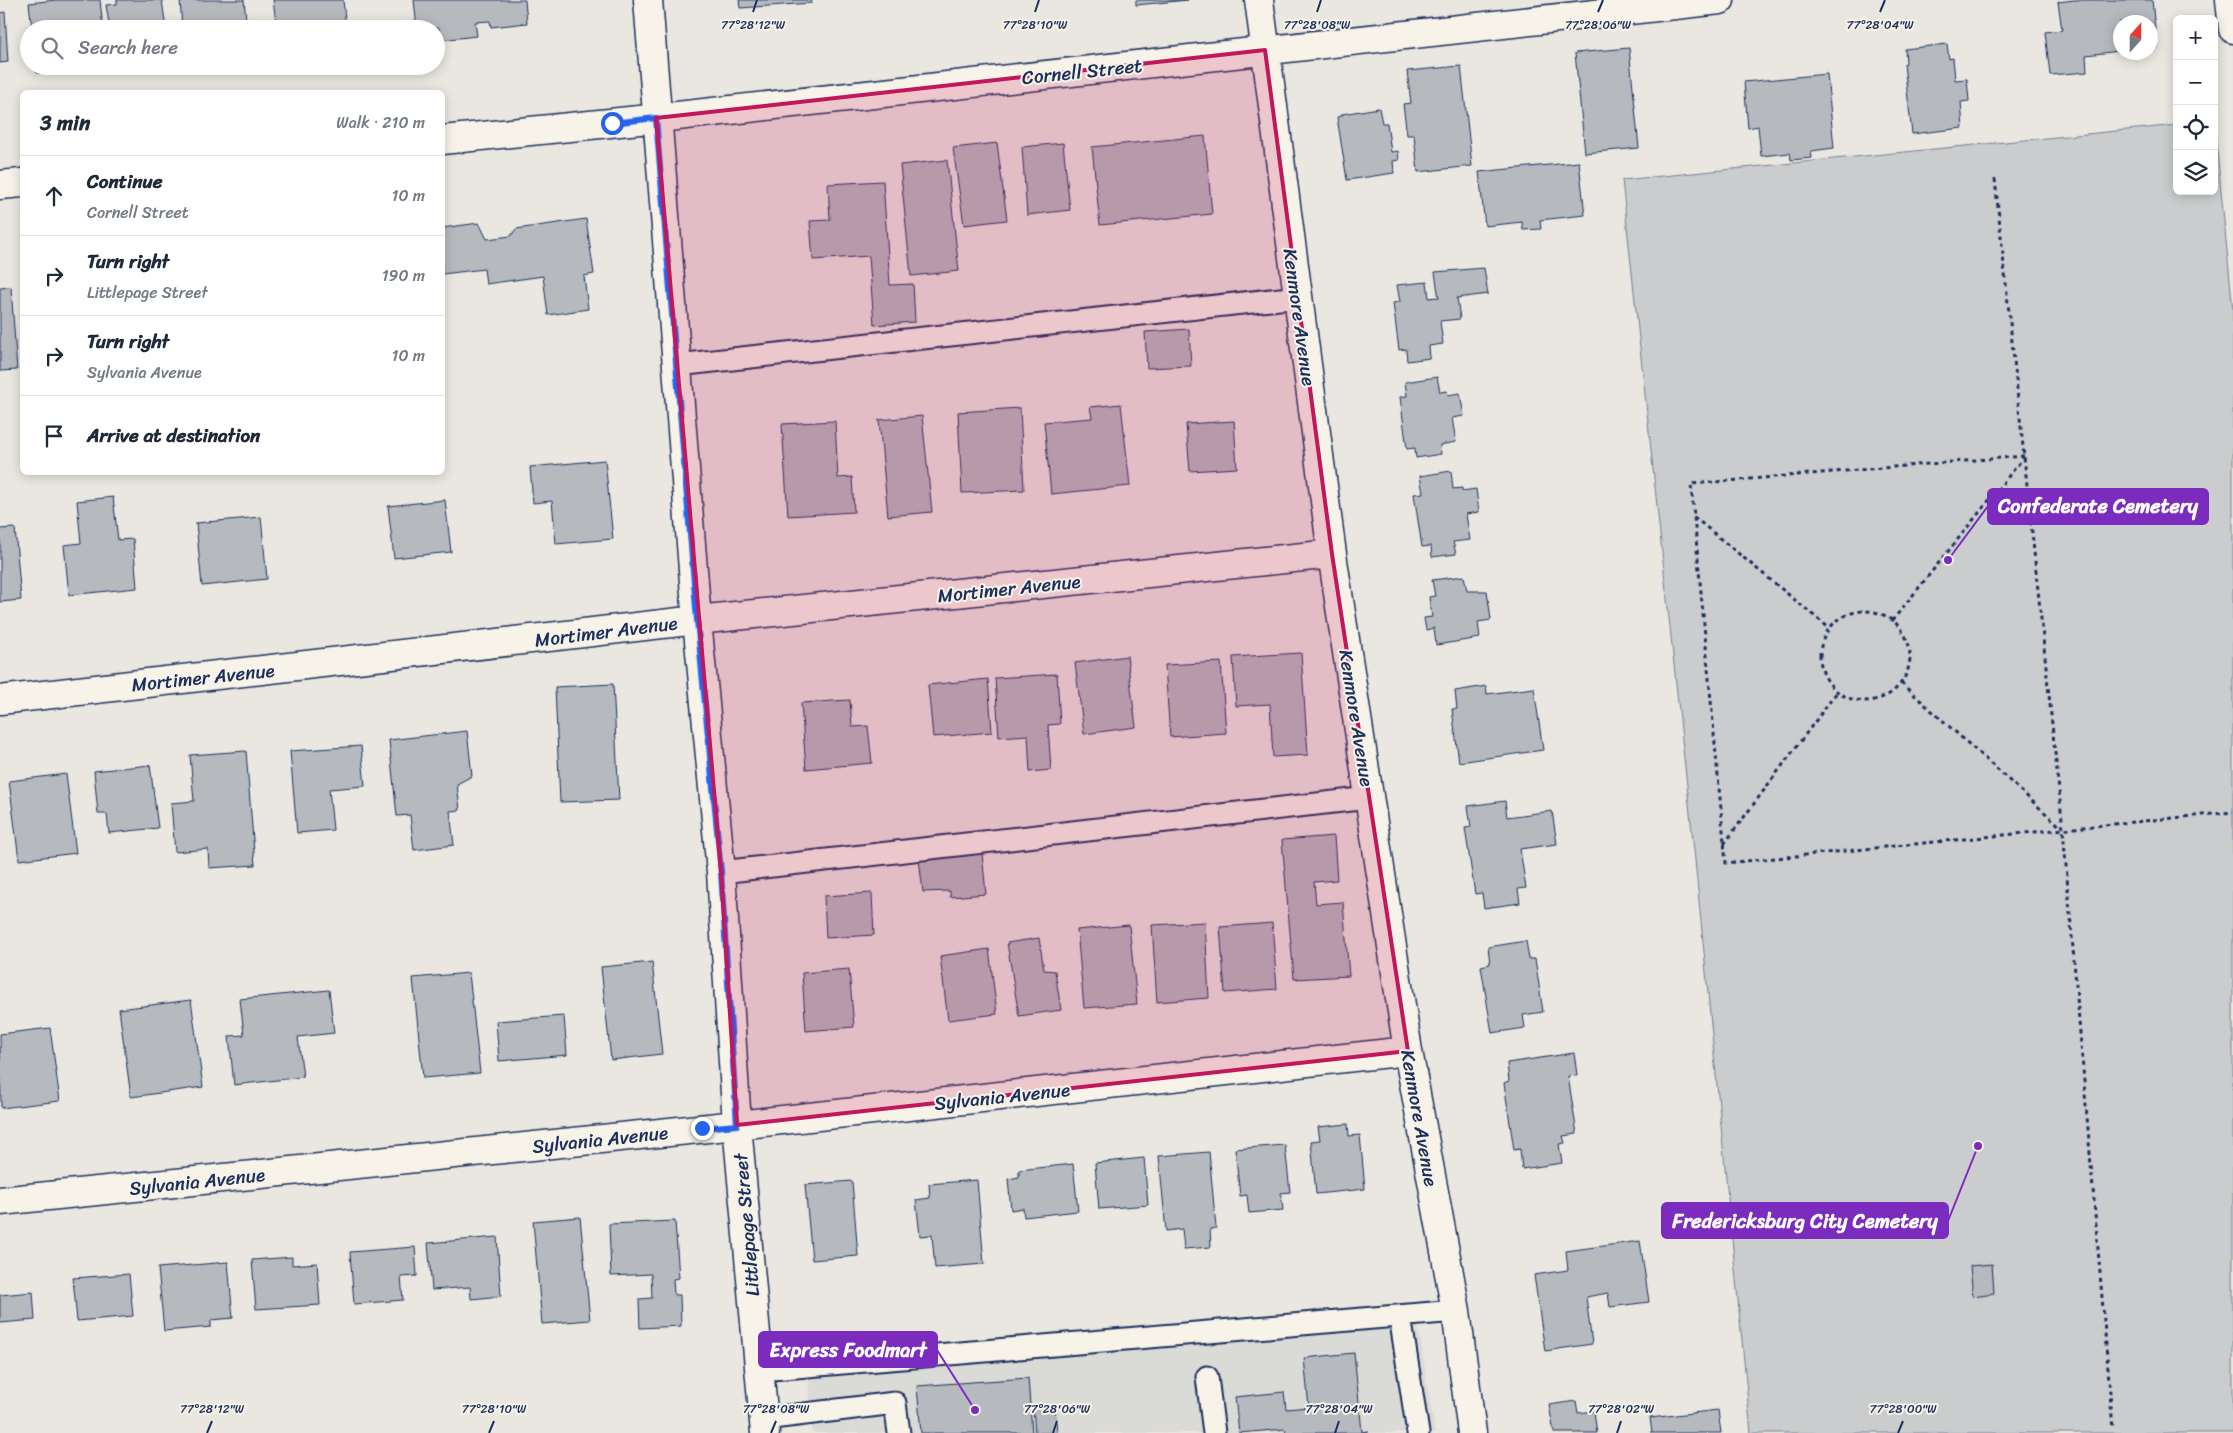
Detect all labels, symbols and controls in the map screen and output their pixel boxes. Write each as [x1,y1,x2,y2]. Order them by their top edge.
text: 77°28'12"W [721,14,786,36]
text: 77°28'10"W [1003,14,1068,36]
text: 77°28'08"W [1284,14,1351,36]
text: 77°28'06"W [1565,14,1632,36]
text: 77°28'04"W [1847,14,1914,36]
north arrow [2113,15,2158,60]
map controls [2173,15,2218,195]
button: + [2173,15,2218,60]
search box [20,20,445,75]
text: Search here [78,31,178,64]
icon: search [38,34,66,62]
street label: Cornell Street [1020,49,1144,94]
button: − [2173,60,2218,105]
text: 3 min [40,104,90,142]
button: locate [2173,105,2218,150]
text: Walk · 210 m [336,108,425,137]
route start [601,112,624,135]
button: layers [2173,150,2218,195]
text: Continue [87,165,163,198]
text: 10 m [392,181,425,210]
icon: ahead [40,182,68,210]
text: Cornell Street [87,198,189,227]
text: Turn right [87,245,169,278]
street label: Kenmore Avenue [1274,246,1325,388]
text: 190 m [382,261,425,290]
icon: right [40,262,68,290]
text: Littlepage Street [87,278,208,307]
text: Turn right [87,325,169,358]
text: 10 m [392,341,425,370]
icon: right [40,342,68,370]
text: Sylvania Avenue [87,358,202,387]
text: Arrive at destination [87,419,260,452]
icon: arrive [40,422,68,450]
callout: Confederate Cemetery [1988,489,2208,524]
text: Confederate Cemetery [1997,489,2199,524]
street label: Mortimer Avenue [936,565,1082,612]
street label: Mortimer Avenue [533,606,679,657]
street label: Kenmore Avenue [1329,647,1384,789]
street label: Mortimer Avenue [130,654,276,701]
street label: Kenmore Avenue [1391,1047,1448,1189]
street label: Sylvania Avenue [933,1073,1072,1120]
street label: Sylvania Avenue [531,1116,670,1163]
route end [691,1117,714,1140]
street label: Littlepage Street [724,1151,769,1298]
street label: Sylvania Avenue [128,1158,267,1205]
callout: Fredericksburg City Cemetery [1662,1203,1948,1238]
text: Fredericksburg City Cemetery [1671,1204,1938,1239]
callout: Express Foodmart [759,1332,937,1367]
text: Express Foodmart [769,1333,928,1368]
text: 77°28'12"W [180,1398,245,1420]
text: 77°28'10"W [462,1398,527,1420]
text: 77°28'08"W [743,1398,810,1420]
text: 77°28'06"W [1024,1398,1091,1420]
text: 77°28'04"W [1306,1398,1373,1420]
text: 77°28'02"W [1588,1398,1655,1420]
text: 77°28'00"W [1870,1398,1937,1420]

